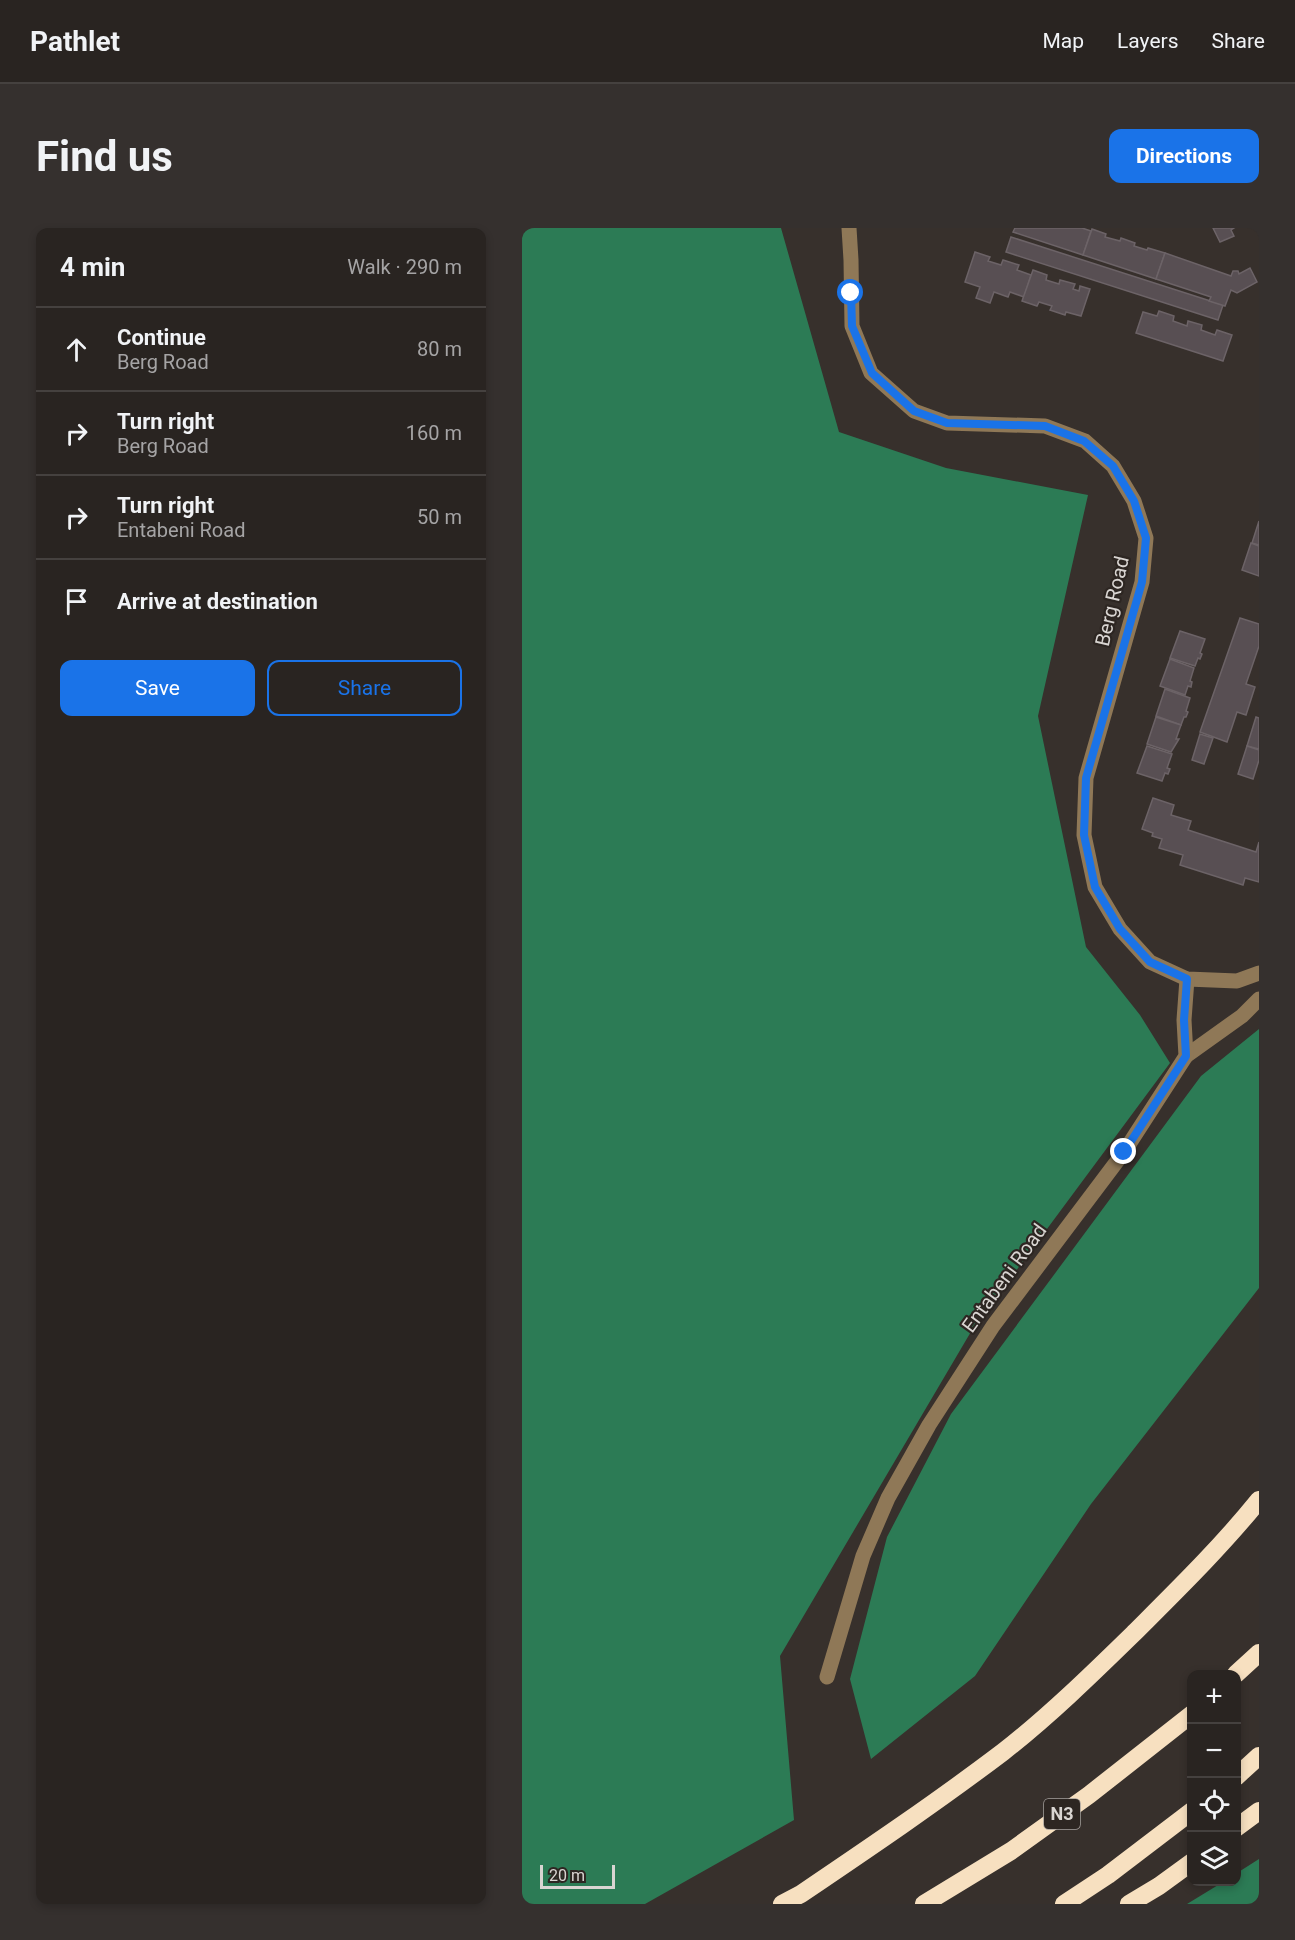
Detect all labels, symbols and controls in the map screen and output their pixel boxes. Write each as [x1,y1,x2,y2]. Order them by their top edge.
text: Pathlet [30,25,120,58]
text: Map [1042,29,1084,53]
text: Layers [1117,29,1178,53]
text: Share [1211,29,1265,53]
button: Directions [1109,129,1259,183]
text: Find us [36,132,173,181]
text: 4 min [60,252,125,282]
text: Walk · 290 m [347,255,462,279]
route start [837,279,863,305]
text: Continue [117,325,206,350]
icon: ahead [60,333,93,366]
text: 80 m [417,337,462,361]
text: Berg Road [117,350,209,374]
text: Turn right [117,409,214,434]
icon: right [60,417,93,450]
text: 160 m [406,421,462,445]
text: Berg Road [117,434,209,458]
text: Turn right [117,493,214,518]
icon: right [60,501,93,534]
text: 50 m [417,505,462,529]
text: Entabeni Road [117,518,245,542]
street label: Berg Road [1090,554,1134,648]
icon: arrive [60,585,93,618]
text: Arrive at destination [117,589,318,614]
button: Save [60,660,255,716]
button: Share [267,660,462,716]
route end [1110,1138,1136,1164]
street label: Entabeni Road [957,1219,1051,1337]
map controls [1187,1670,1241,1886]
button: + [1187,1670,1241,1724]
button: − [1187,1724,1241,1778]
button: locate [1187,1778,1241,1832]
road number: N3 [1044,1799,1080,1829]
button: layers [1187,1832,1241,1886]
scale bar [540,1862,615,1890]
text: 20 m [549,1866,585,1885]

